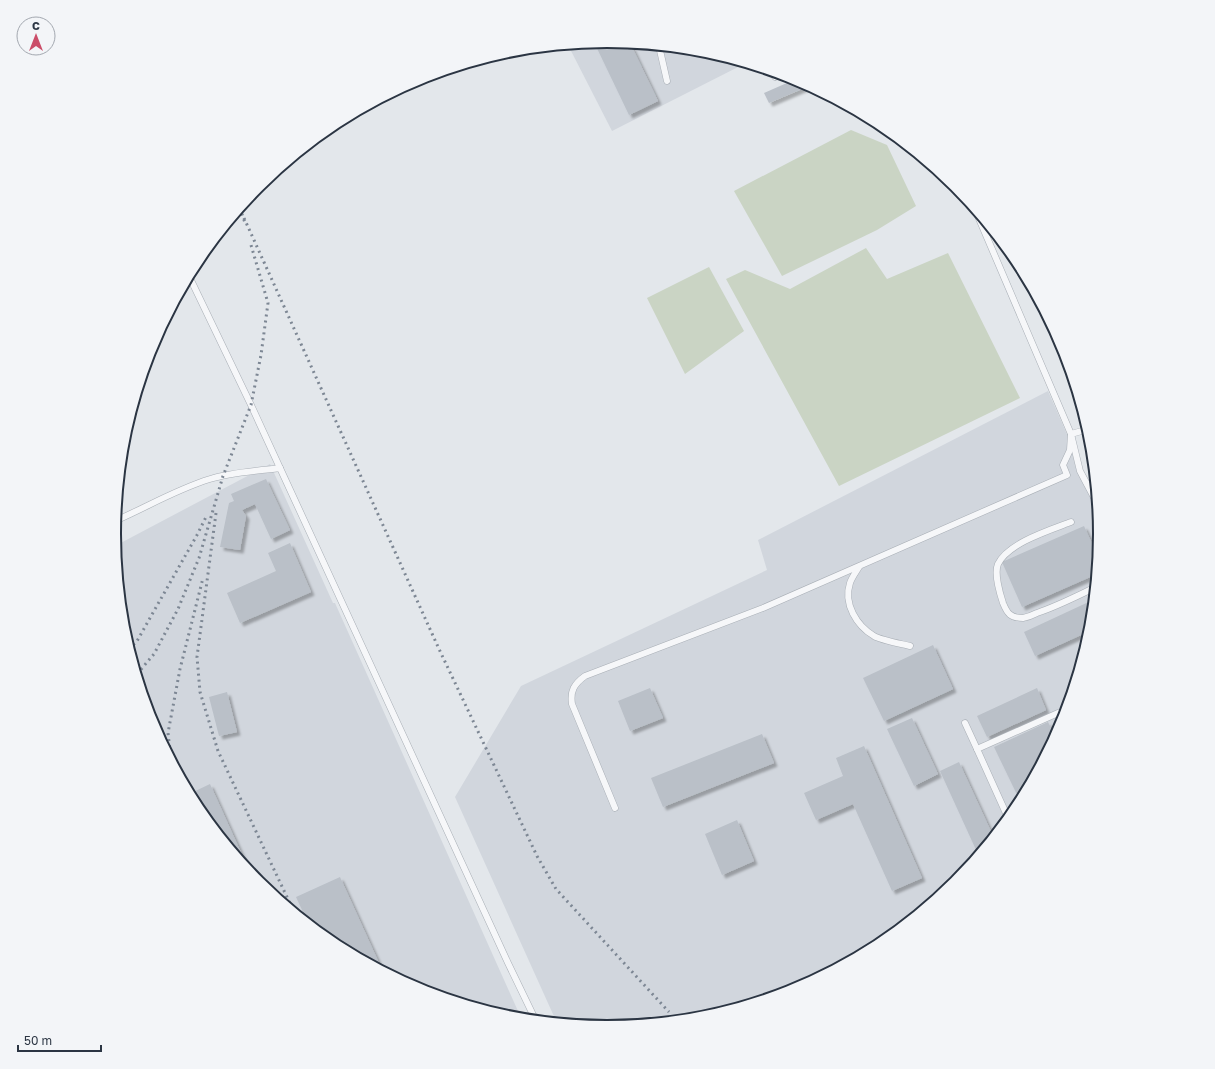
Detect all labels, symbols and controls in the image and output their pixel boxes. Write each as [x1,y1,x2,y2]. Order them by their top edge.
north arrow [16,16,56,56]
text: С [32,19,40,32]
scale bar [18,1027,101,1053]
text: 50 m [24,1033,52,1048]

